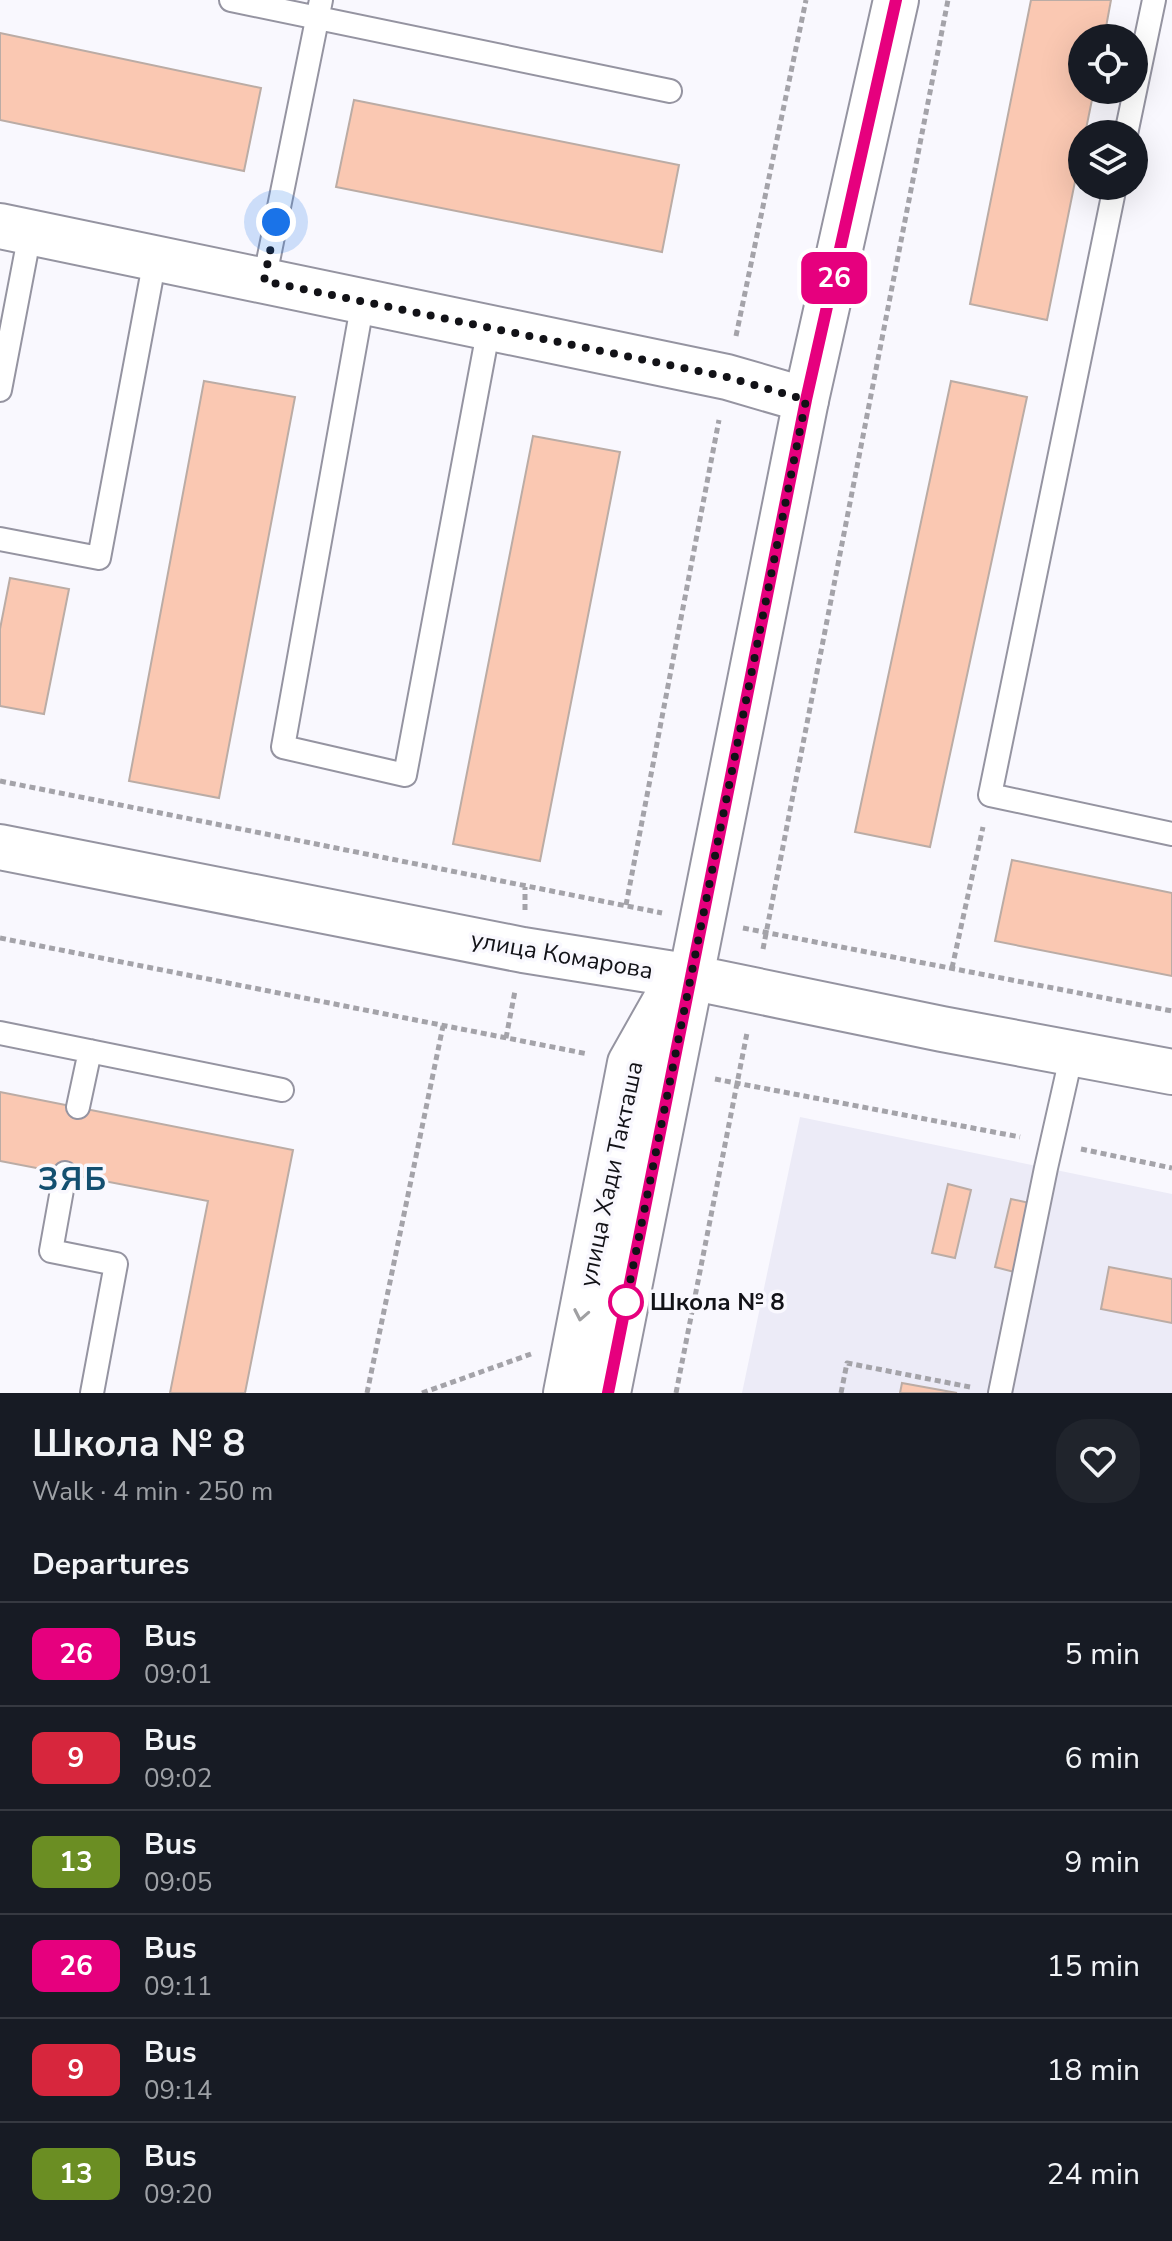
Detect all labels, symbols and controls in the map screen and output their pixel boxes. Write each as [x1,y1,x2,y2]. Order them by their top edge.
map controls [1068,24,1148,200]
button: locate [1068,24,1148,104]
button: layers [1068,120,1148,200]
your location [256,202,296,242]
line badge: 26 [798,252,870,304]
text: 26 [817,259,851,297]
street label: улица Комарова [468,923,656,987]
street label: улица Хади Такташа [571,1058,651,1290]
district label: ЗЯБ [38,1158,108,1201]
marker: Школа № 8 [609,1285,643,1319]
place label: Школа № 8 [650,1286,785,1318]
one-way arrow [574,1308,591,1321]
text: Школа № 8 [32,1418,245,1469]
button: heart [1056,1419,1140,1503]
text: Walk · 4 min · 250 m [32,1474,273,1509]
text: Departures [32,1544,189,1585]
text: Bus [144,1616,197,1657]
text: 5 min [1065,1634,1140,1675]
text: 26 [59,1635,93,1673]
text: 09:01 [144,1657,212,1692]
text: Bus [144,1720,197,1761]
text: 6 min [1065,1738,1140,1779]
text: 9 [68,1739,84,1777]
text: 09:02 [144,1761,212,1796]
text: Bus [144,1824,197,1865]
text: 9 min [1065,1842,1140,1883]
text: 13 [59,1843,93,1881]
text: 09:05 [144,1865,212,1900]
text: Bus [144,1928,197,1969]
text: 15 min [1047,1946,1140,1987]
text: 26 [59,1947,93,1985]
text: 09:11 [144,1969,212,2004]
text: Bus [144,2032,197,2073]
text: 18 min [1047,2050,1140,2091]
text: 9 [68,2051,84,2089]
text: 09:14 [144,2073,212,2108]
text: Bus [144,2136,197,2177]
text: 24 min [1047,2154,1140,2195]
text: 13 [59,2155,93,2193]
text: 09:20 [144,2177,212,2212]

